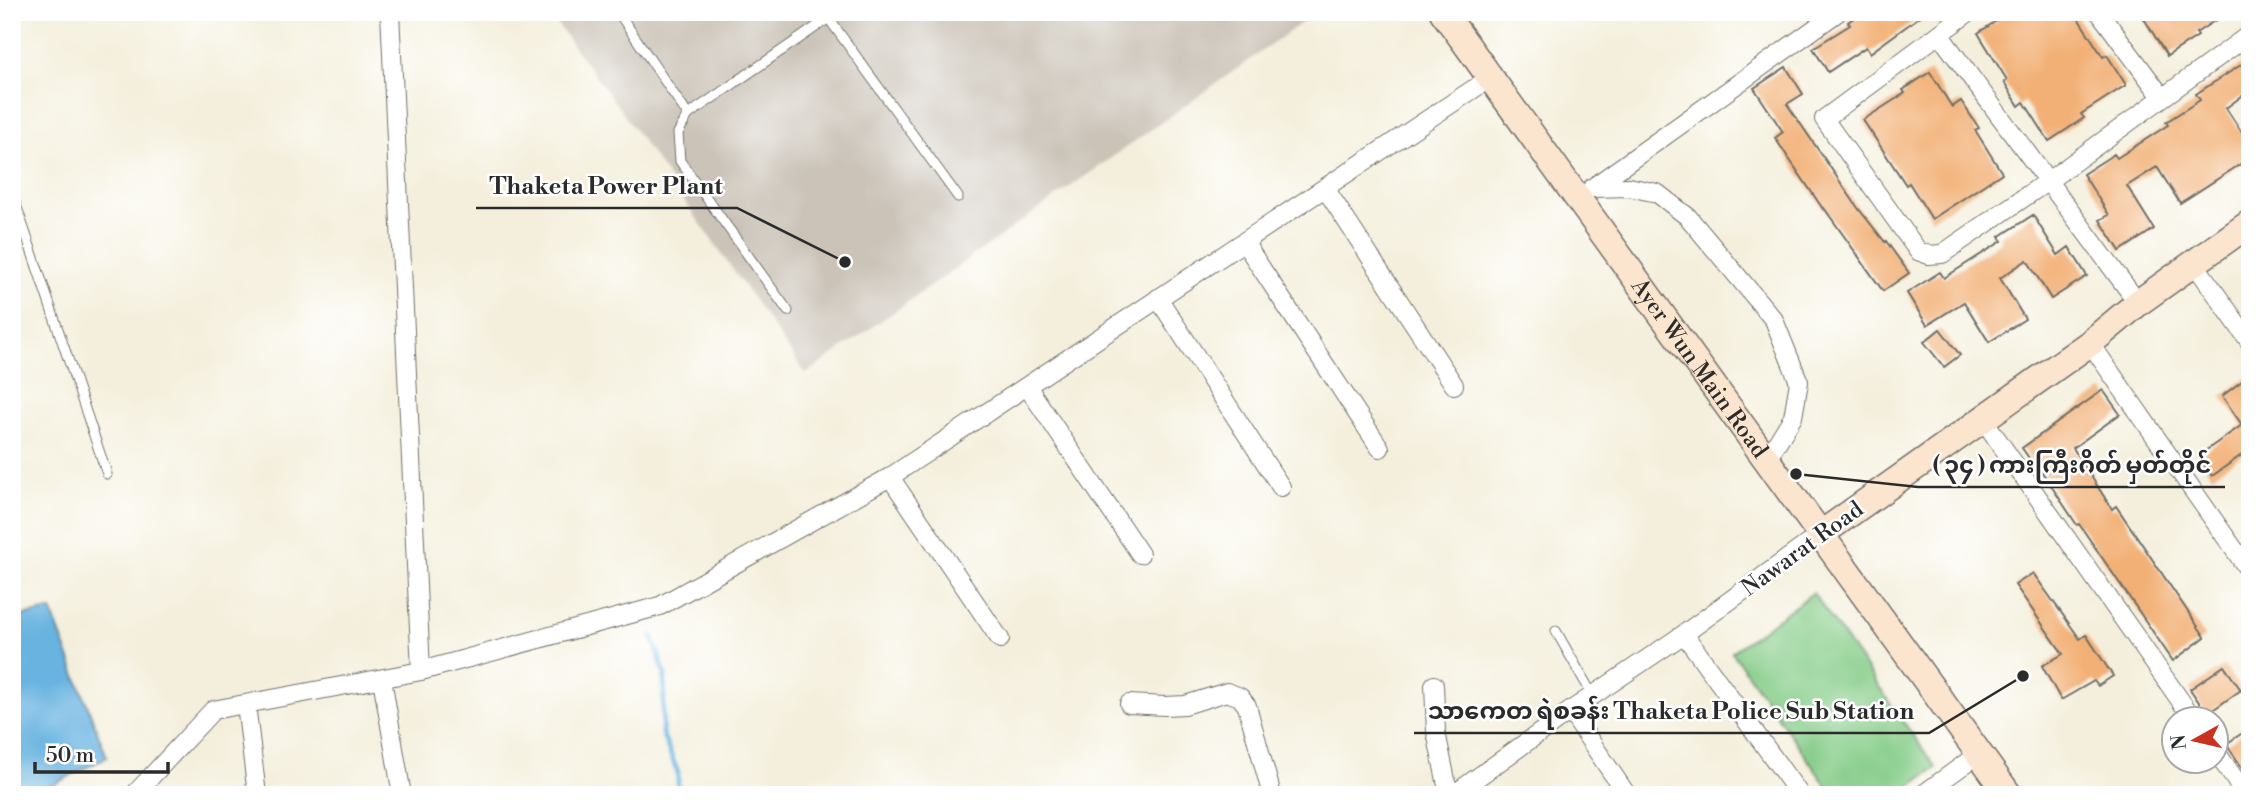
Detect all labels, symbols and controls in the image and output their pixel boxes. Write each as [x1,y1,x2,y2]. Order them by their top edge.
callout: Thaketa Power Plant [476,163,737,208]
text: Thaketa Power Plant [489,172,723,202]
street label: Ayer Wun Main Road [1625,272,1774,464]
callout: ( ၃၄ ) ကားကြီးဂိတ် မှတ်တိုင် [1918,442,2225,487]
text: ( ၃၄ ) ကားကြီးဂိတ် မှတ်တိုင် [1933,449,2211,484]
street label: Nawarat Road [1736,495,1869,602]
callout: သာကေတ ရဲစခန်း Thaketa Police Sub Station [1414,688,1929,733]
text: သာကေတ ရဲစခန်း Thaketa Police Sub Station [1428,695,1914,730]
north arrow [2160,706,2230,776]
scale bar [35,730,168,774]
text: N [2166,733,2192,751]
text: 50 m [46,743,94,769]

